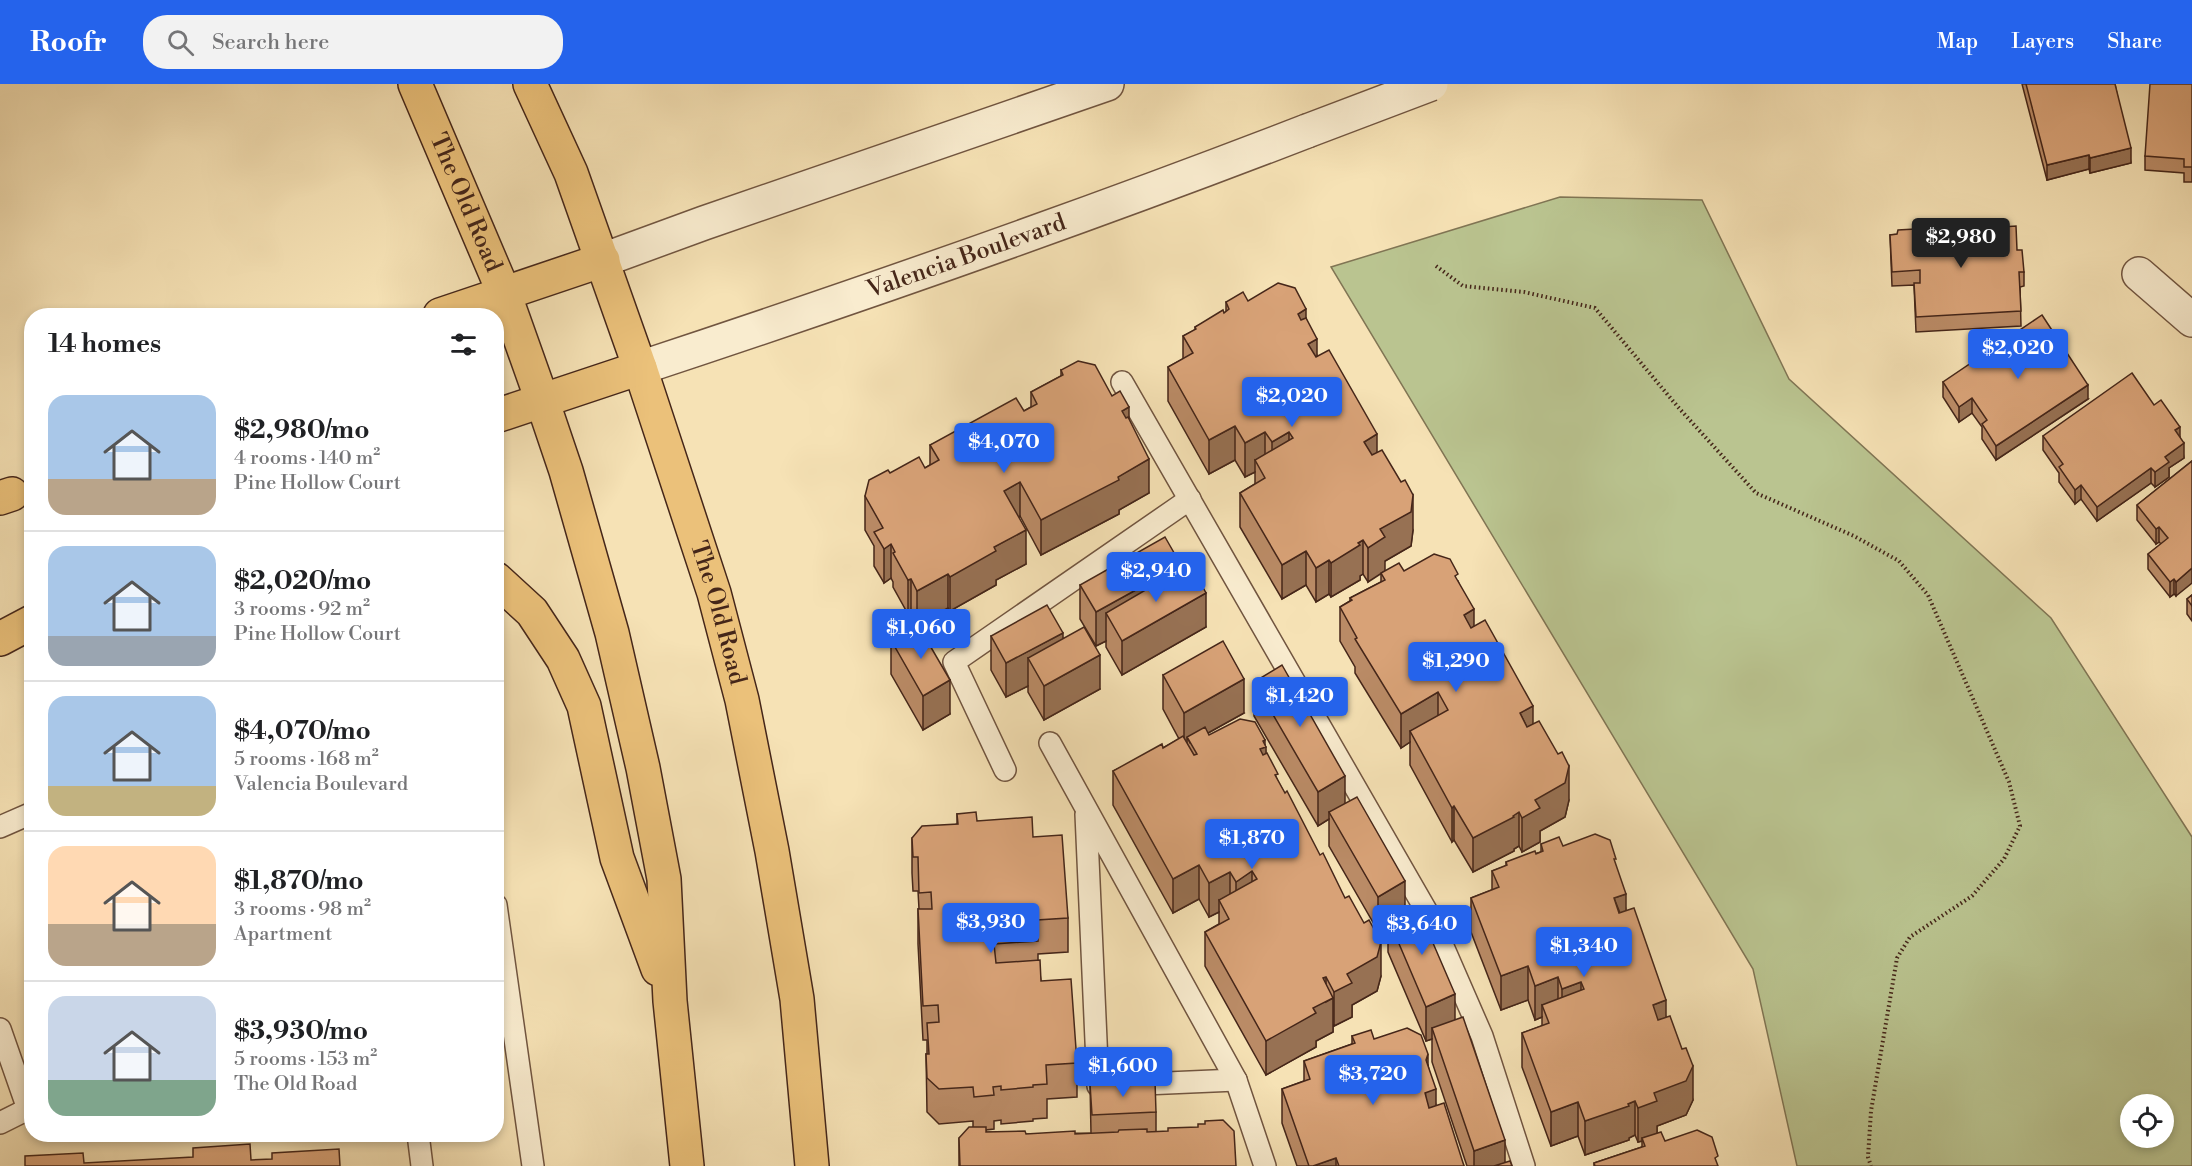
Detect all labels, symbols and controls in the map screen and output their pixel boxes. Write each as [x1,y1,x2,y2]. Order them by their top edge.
search box [143,15,563,69]
text: Roofr [30,25,107,60]
icon: search [164,26,197,59]
text: Search here [212,29,329,56]
text: Map [1937,29,1978,55]
text: Layers [2011,29,2074,55]
text: Share [2107,29,2162,55]
street label: The Old Road [423,129,508,277]
street label: Valencia Boulevard [862,207,1070,306]
pin: $2,980 [1912,218,2010,269]
text: $2,980 [1926,225,1996,250]
text: 14 homes [48,328,161,360]
icon: filters [447,328,480,361]
pin: $2,020 [1969,329,2067,380]
text: $2,020 [1982,336,2054,361]
pin: $2,020 [1243,377,1341,428]
text: $2,020 [1256,384,1328,409]
text: $2,980/mo [234,414,369,446]
icon: home [96,419,168,491]
pin: $4,070 [955,423,1053,474]
text: $4,070 [968,430,1040,455]
text: 4 rooms · 140 m² [234,446,380,471]
text: Pine Hollow Court [234,471,401,496]
street label: The Old Road [683,537,752,688]
pin: $2,940 [1107,552,1205,603]
text: $2,940 [1121,559,1191,584]
text: $2,020/mo [234,565,371,597]
icon: home [96,570,168,642]
text: 3 rooms · 92 m² [234,597,370,622]
pin: $1,060 [872,609,970,660]
text: $1,060 [886,616,956,641]
text: Pine Hollow Court [234,622,401,647]
pin: $1,290 [1407,642,1505,693]
text: $1,290 [1422,649,1490,674]
pin: $1,420 [1251,677,1349,728]
text: $1,420 [1266,684,1334,709]
text: $4,070/mo [234,715,371,747]
icon: home [96,720,168,792]
text: 5 rooms · 168 m² [234,747,379,772]
text: Valencia Boulevard [234,772,408,797]
pin: $1,870 [1203,819,1301,870]
text: $1,870 [1219,826,1285,851]
text: $1,870/mo [234,865,364,897]
icon: home [96,870,168,942]
text: 3 rooms · 98 m² [234,897,371,922]
pin: $3,930 [942,903,1040,954]
pin: $3,640 [1373,905,1471,956]
text: $3,930 [956,910,1026,935]
text: $3,640 [1386,912,1458,937]
text: Apartment [234,922,332,947]
pin: $1,340 [1535,927,1633,978]
text: $1,340 [1550,934,1618,959]
text: $3,930/mo [234,1015,368,1047]
icon: home [96,1020,168,1092]
text: 5 rooms · 153 m² [234,1047,377,1072]
pin: $1,600 [1074,1047,1172,1098]
text: $1,600 [1088,1054,1158,1079]
pin: $3,720 [1324,1055,1422,1106]
text: $3,720 [1339,1062,1407,1087]
text: The Old Road [234,1072,357,1097]
map controls [2120,1094,2174,1148]
button: locate [2120,1094,2174,1148]

